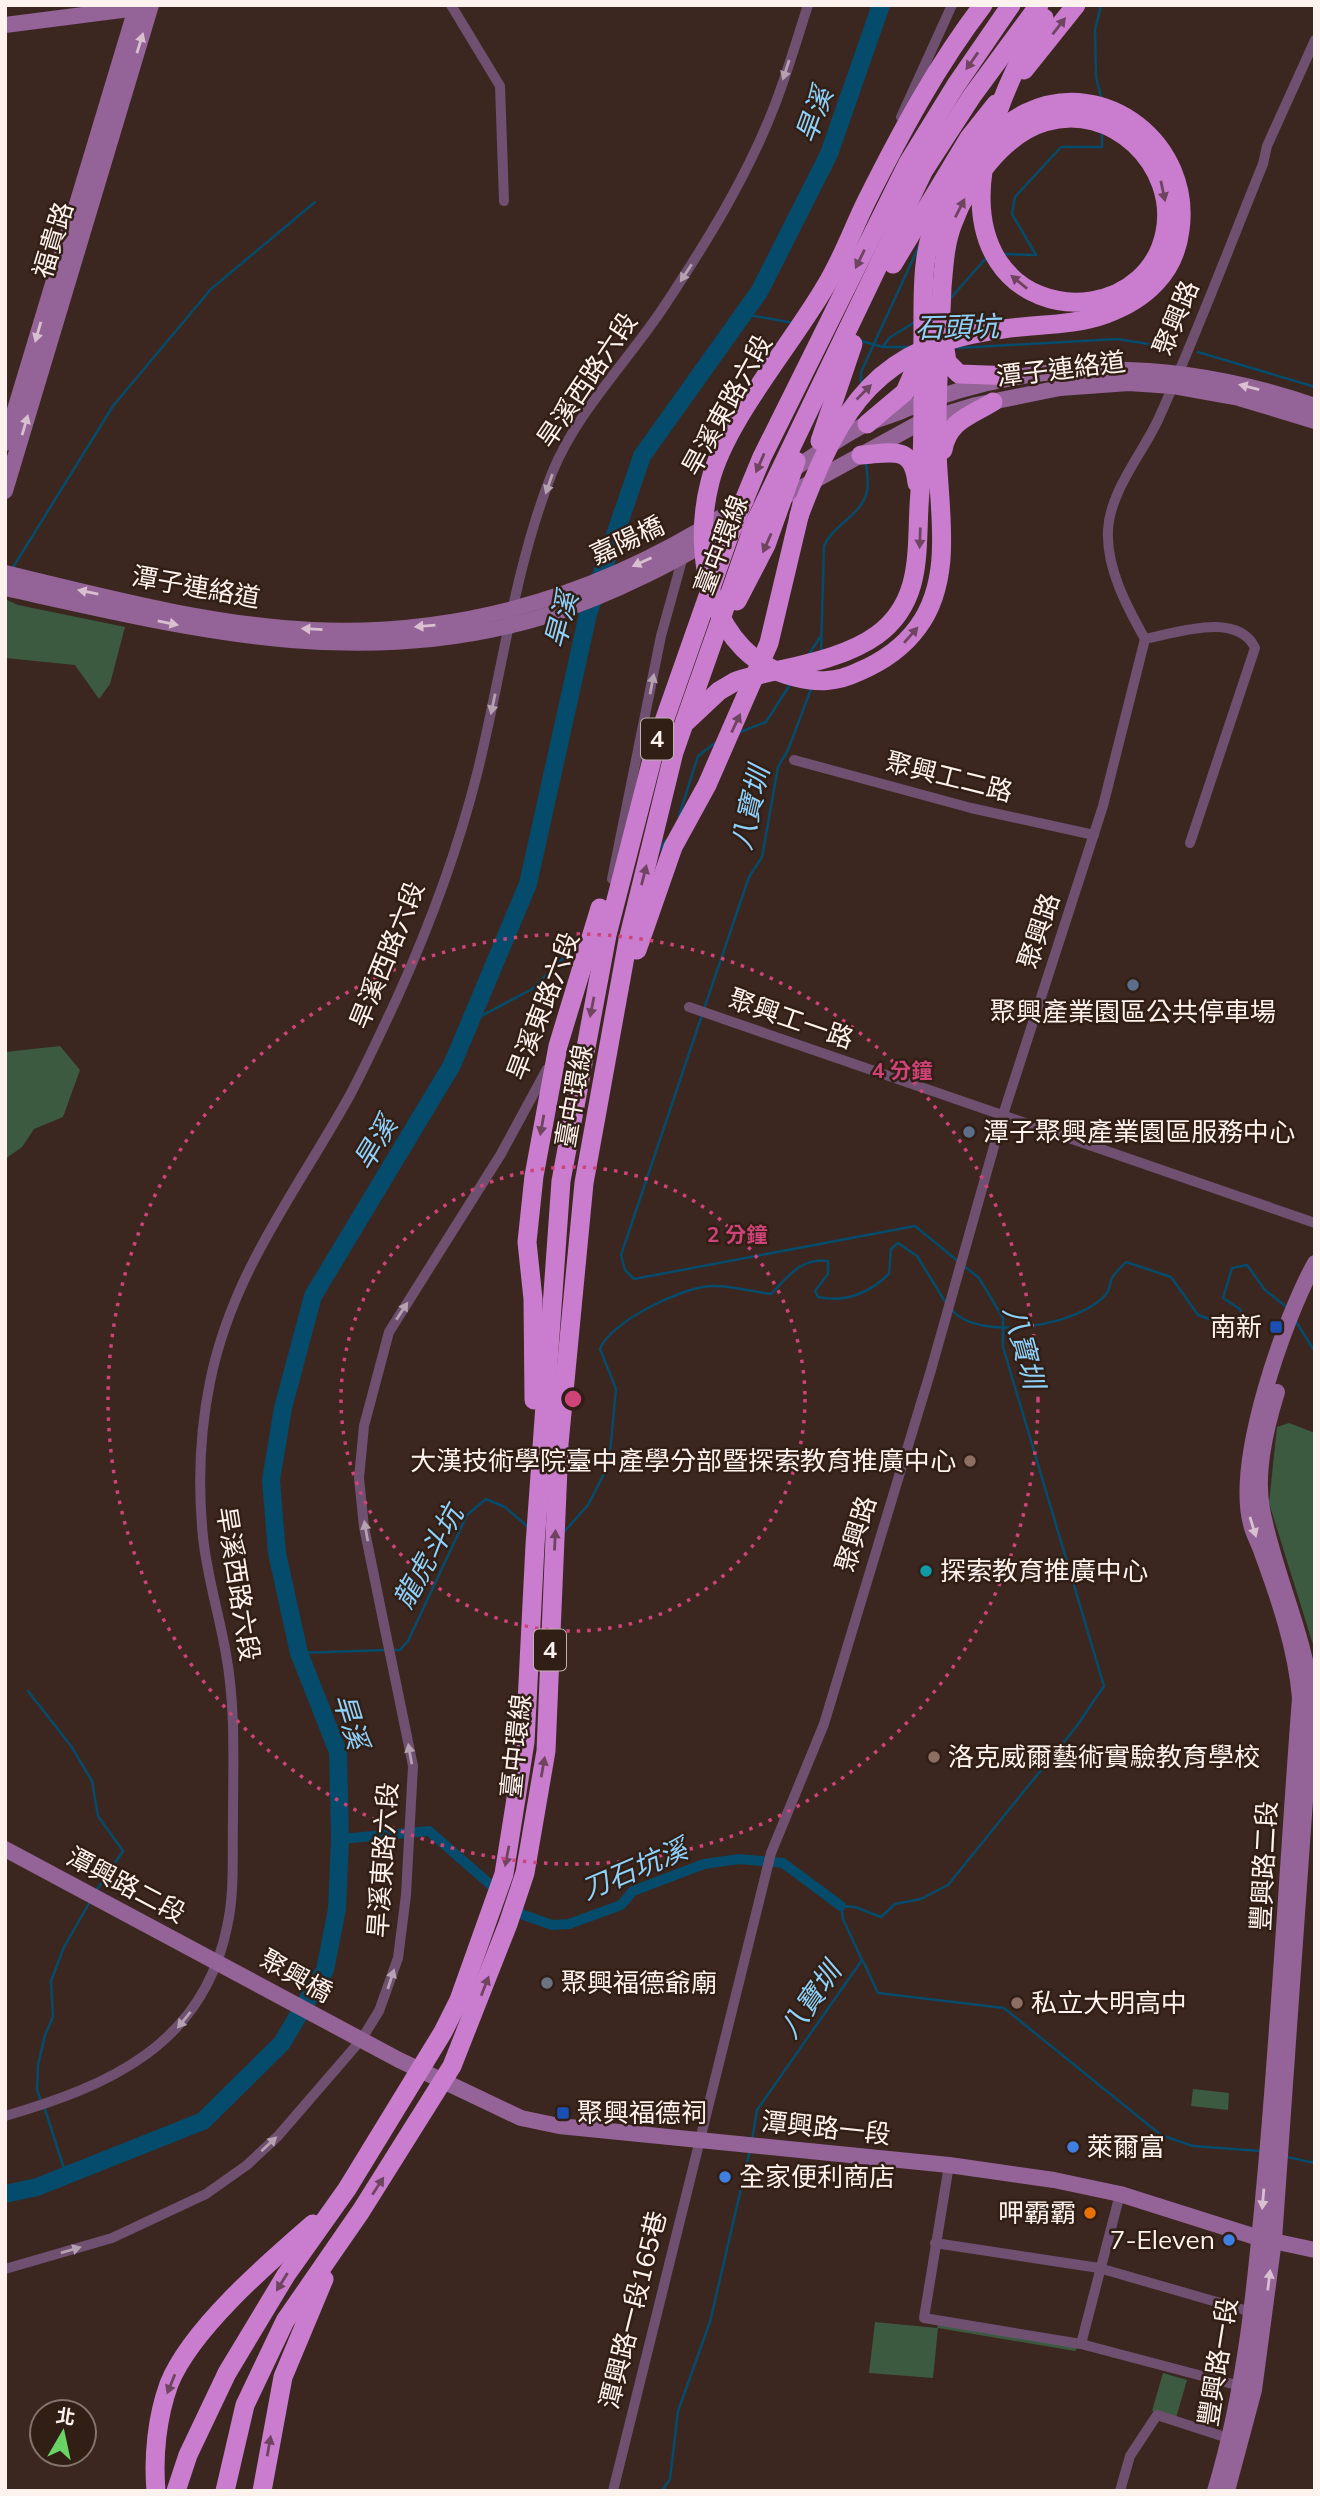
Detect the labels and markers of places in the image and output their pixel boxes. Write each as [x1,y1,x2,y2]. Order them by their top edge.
marker: 聚興產業園區公共停車場 [1125,977,1141,993]
place label: 聚興產業園區公共停車場 [990,995,1276,1028]
place label: 潭子聚興產業園區服務中心 [983,1115,1295,1148]
marker: 潭子聚興產業園區服務中心 [961,1124,977,1140]
place label: 南新 [1210,1310,1262,1343]
marker: 南新 [1268,1319,1284,1335]
centre of rings [561,1387,585,1411]
place label: 大漢技術學院臺中產學分部暨探索教育推廣中心 [410,1444,956,1477]
marker: 大漢技術學院臺中產學分部暨探索教育推廣中心 [962,1453,978,1469]
place label: 探索教育推廣中心 [940,1554,1148,1587]
marker: 探索教育推廣中心 [918,1563,934,1579]
place label: 洛克威爾藝術實驗教育學校 [948,1740,1260,1773]
marker: 洛克威爾藝術實驗教育學校 [926,1749,942,1765]
place label: 聚興福德爺廟 [561,1966,717,1999]
marker: 聚興福德爺廟 [539,1975,555,1991]
place label: 私立大明高中 [1031,1986,1187,2019]
marker: 私立大明高中 [1009,1995,1025,2011]
place label: 聚興福德祠 [577,2096,707,2129]
marker: 聚興福德祠 [555,2105,571,2121]
place label: 萊爾富 [1087,2130,1165,2163]
marker: 萊爾富 [1065,2139,1081,2155]
place label: 全家便利商店 [739,2160,895,2193]
marker: 全家便利商店 [717,2169,733,2185]
place label: 呷霸霸 [998,2196,1076,2229]
marker: 呷霸霸 [1082,2205,1098,2221]
place label: 7-Eleven [1110,2223,1215,2256]
marker: 7-Eleven [1221,2232,1237,2248]

